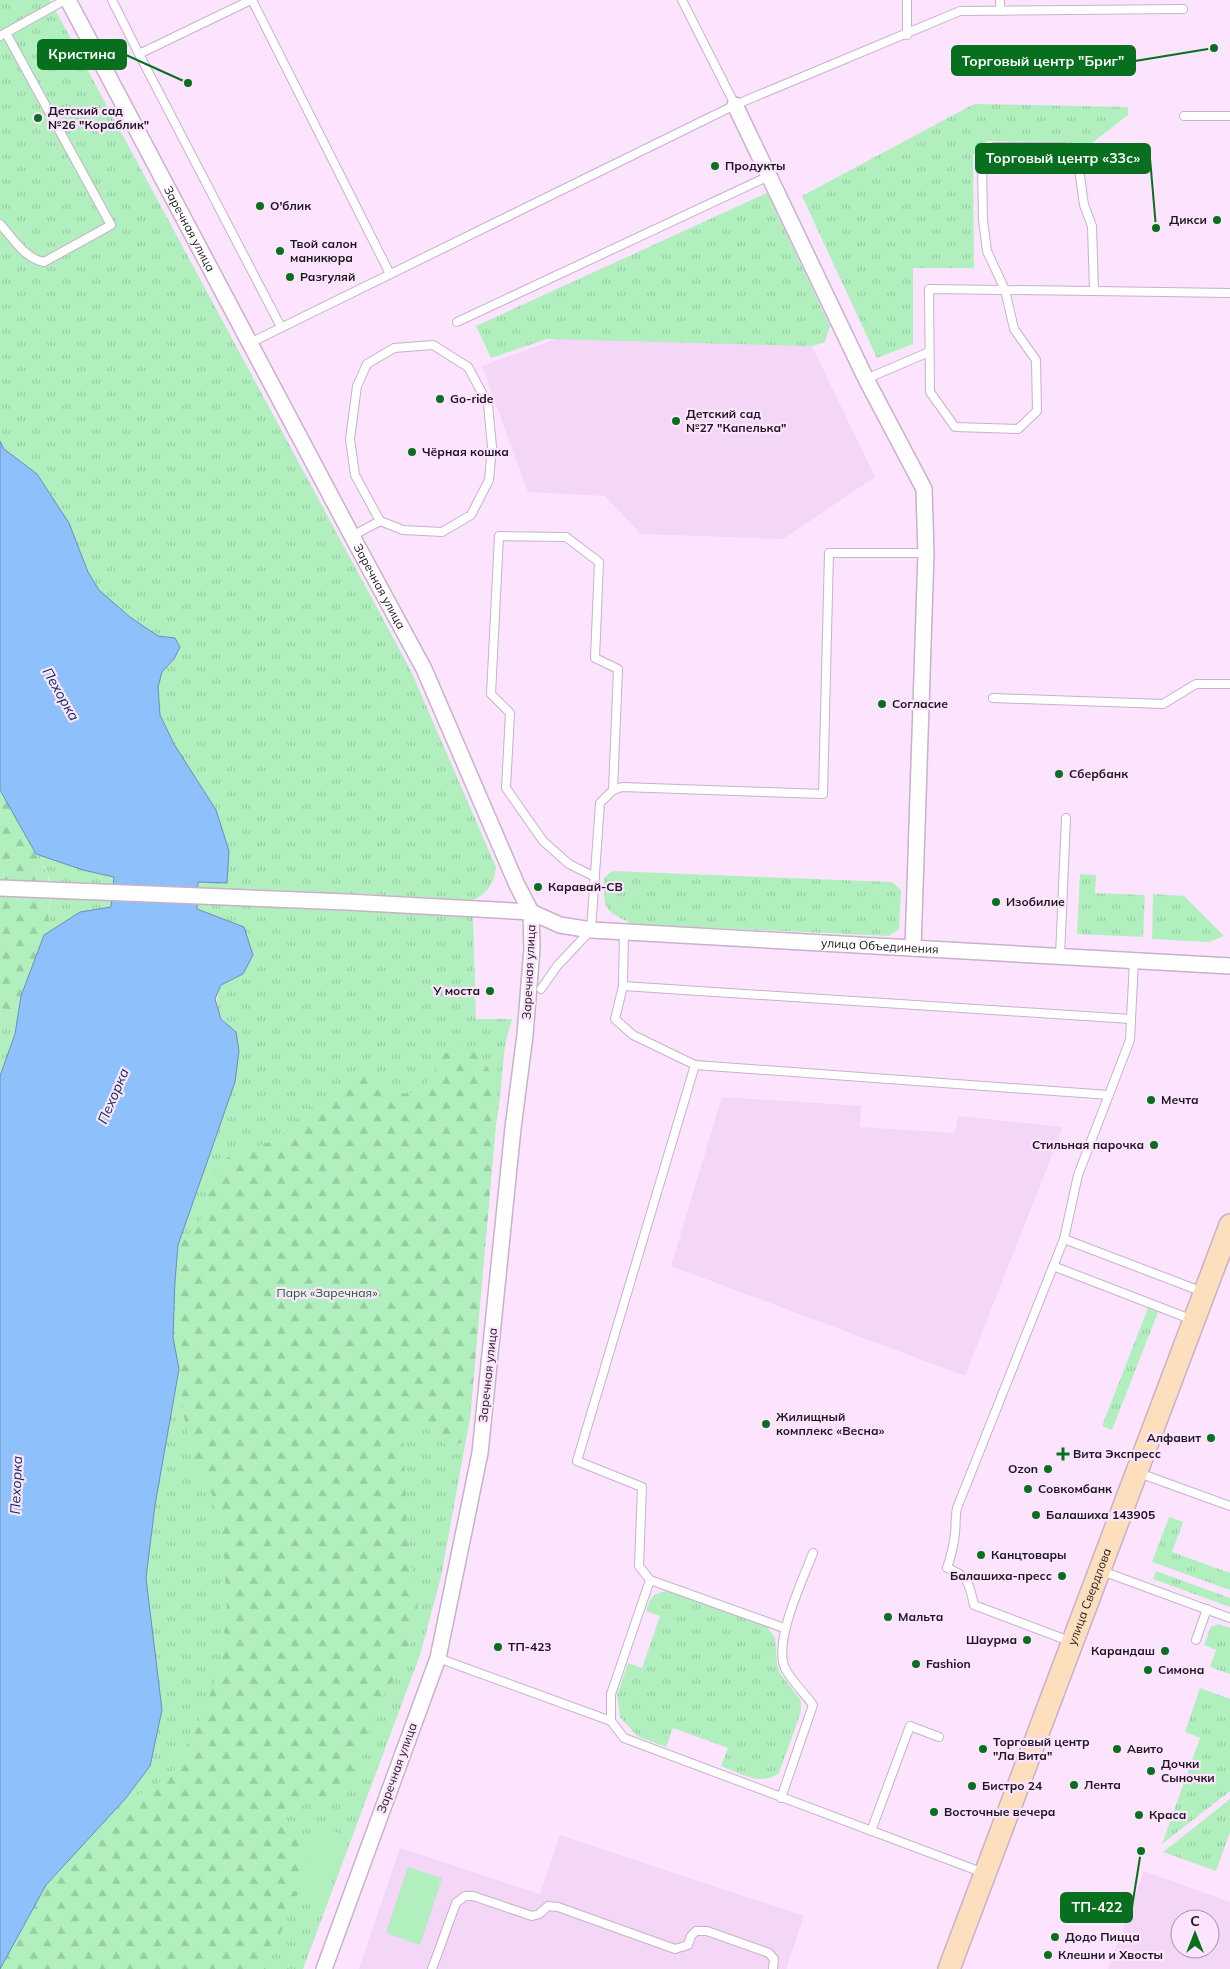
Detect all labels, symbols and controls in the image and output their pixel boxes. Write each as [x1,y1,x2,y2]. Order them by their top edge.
callout: Кристина [38,40,126,69]
text: Кристина [48,45,116,63]
callout: Торговый центр "Бриг" [952,46,1135,75]
text: Торговый центр "Бриг" [962,52,1124,70]
place label: Детский сад №26 "Кораблик" [48,103,149,132]
marker: Детский сад №26 "Кораблик" [32,112,44,124]
callout: Торговый центр «33с» [976,144,1150,173]
text: Торговый центр «33с» [986,149,1140,167]
place label: Продукты [725,158,786,173]
marker: Продукты [709,160,721,172]
street label: Заречная улица [161,183,219,274]
place label: О'блик [270,198,311,213]
marker: О'блик [254,200,266,212]
place label: Дикси [1169,212,1207,227]
marker: Дикси [1211,214,1223,226]
place label: Твой салон маникюра [290,236,357,265]
marker: Твой салон маникюра [274,245,286,257]
place label: Разгуляй [300,269,355,284]
marker: Разгуляй [284,271,296,283]
place label: Go-ride [450,391,494,406]
marker: Go-ride [434,393,446,405]
place label: Детский сад №27 "Капелька" [686,406,786,435]
marker: Детский сад №27 "Капелька" [670,415,682,427]
place label: Чёрная кошка [422,444,509,459]
marker: Чёрная кошка [406,446,418,458]
street label: Заречная улица [351,541,409,632]
water label: Пехорка [39,664,84,724]
place label: Согласие [892,696,948,711]
marker: Согласие [876,698,888,710]
place label: Сбербанк [1069,766,1128,781]
marker: Сбербанк [1053,768,1065,780]
place label: Каравай-СВ [548,879,623,894]
marker: Каравай-СВ [532,881,544,893]
place label: Изобилие [1006,894,1065,909]
marker: Изобилие [990,896,1002,908]
street label: Заречная улица [519,924,538,1020]
street label: улица Объединения [821,935,939,957]
place label: У моста [432,983,480,998]
marker: У моста [484,985,496,997]
water label: Пехорка [93,1065,133,1126]
place label: Мечта [1161,1092,1199,1107]
marker: Мечта [1145,1094,1157,1106]
place label: Стильная парочка [1032,1137,1144,1152]
marker: Стильная парочка [1148,1139,1160,1151]
park label: Парк «Заречная» [276,1285,378,1300]
street label: Заречная улица [475,1327,500,1423]
place label: Жилищный комплекс «Весна» [776,1409,885,1438]
marker: Жилищный комплекс «Весна» [760,1418,772,1430]
place label: Алфавит [1147,1430,1201,1445]
marker: Алфавит [1205,1432,1217,1444]
place label: Вита Экспресс [1073,1446,1161,1461]
marker: Вита Экспресс [1057,1448,1069,1460]
water label: Пехорка [6,1455,26,1515]
place label: Ozon [1008,1461,1038,1476]
marker: Ozon [1042,1463,1054,1475]
place label: Совкомбанк [1038,1481,1112,1496]
marker: Совкомбанк [1022,1483,1034,1495]
place label: Балашиха 143905 [1046,1507,1155,1522]
marker: Балашиха 143905 [1030,1509,1042,1521]
street label: улица Свердлова [1064,1546,1114,1647]
place label: Канцтовары [991,1547,1067,1562]
marker: Канцтовары [975,1549,987,1561]
place label: Балашиха-пресс [950,1568,1052,1583]
marker: Балашиха-пресс [1056,1570,1068,1582]
place label: Мальта [898,1609,943,1624]
marker: Мальта [882,1611,894,1623]
place label: Шаурма [966,1632,1017,1647]
marker: Шаурма [1021,1634,1033,1646]
place label: ТП-423 [508,1639,552,1654]
marker: ТП-423 [492,1641,504,1653]
place label: Карандаш [1091,1643,1155,1658]
marker: Карандаш [1159,1645,1171,1657]
place label: Fashion [926,1656,971,1671]
marker: Fashion [910,1658,922,1670]
place label: Симона [1158,1662,1204,1677]
marker: Симона [1142,1664,1154,1676]
street label: Заречная улица [373,1721,420,1815]
place label: Торговый центр "Ла Вита" [993,1734,1090,1763]
place label: Авито [1127,1741,1163,1756]
marker: Торговый центр "Ла Вита" [977,1743,989,1755]
marker: Авито [1111,1743,1123,1755]
place label: Дочки Сыночки [1161,1756,1215,1785]
marker: Дочки Сыночки [1145,1765,1157,1777]
place label: Лента [1084,1777,1121,1792]
place label: Бистро 24 [982,1778,1042,1793]
marker: Лента [1068,1779,1080,1791]
marker: Бистро 24 [966,1780,978,1792]
place label: Восточные вечера [944,1804,1055,1819]
marker: Восточные вечера [928,1806,940,1818]
place label: Краса [1149,1807,1186,1822]
marker: Краса [1133,1809,1145,1821]
callout: ТП-422 [1061,1893,1132,1922]
text: ТП-422 [1072,1898,1122,1916]
north arrow [1170,1909,1220,1959]
text: С [1190,1912,1200,1930]
place label: Додо Пицца [1065,1929,1140,1944]
marker: Додо Пицца [1049,1931,1061,1943]
place label: Клешни и Хвосты [1058,1947,1163,1962]
marker: Клешни и Хвосты [1042,1949,1054,1961]

